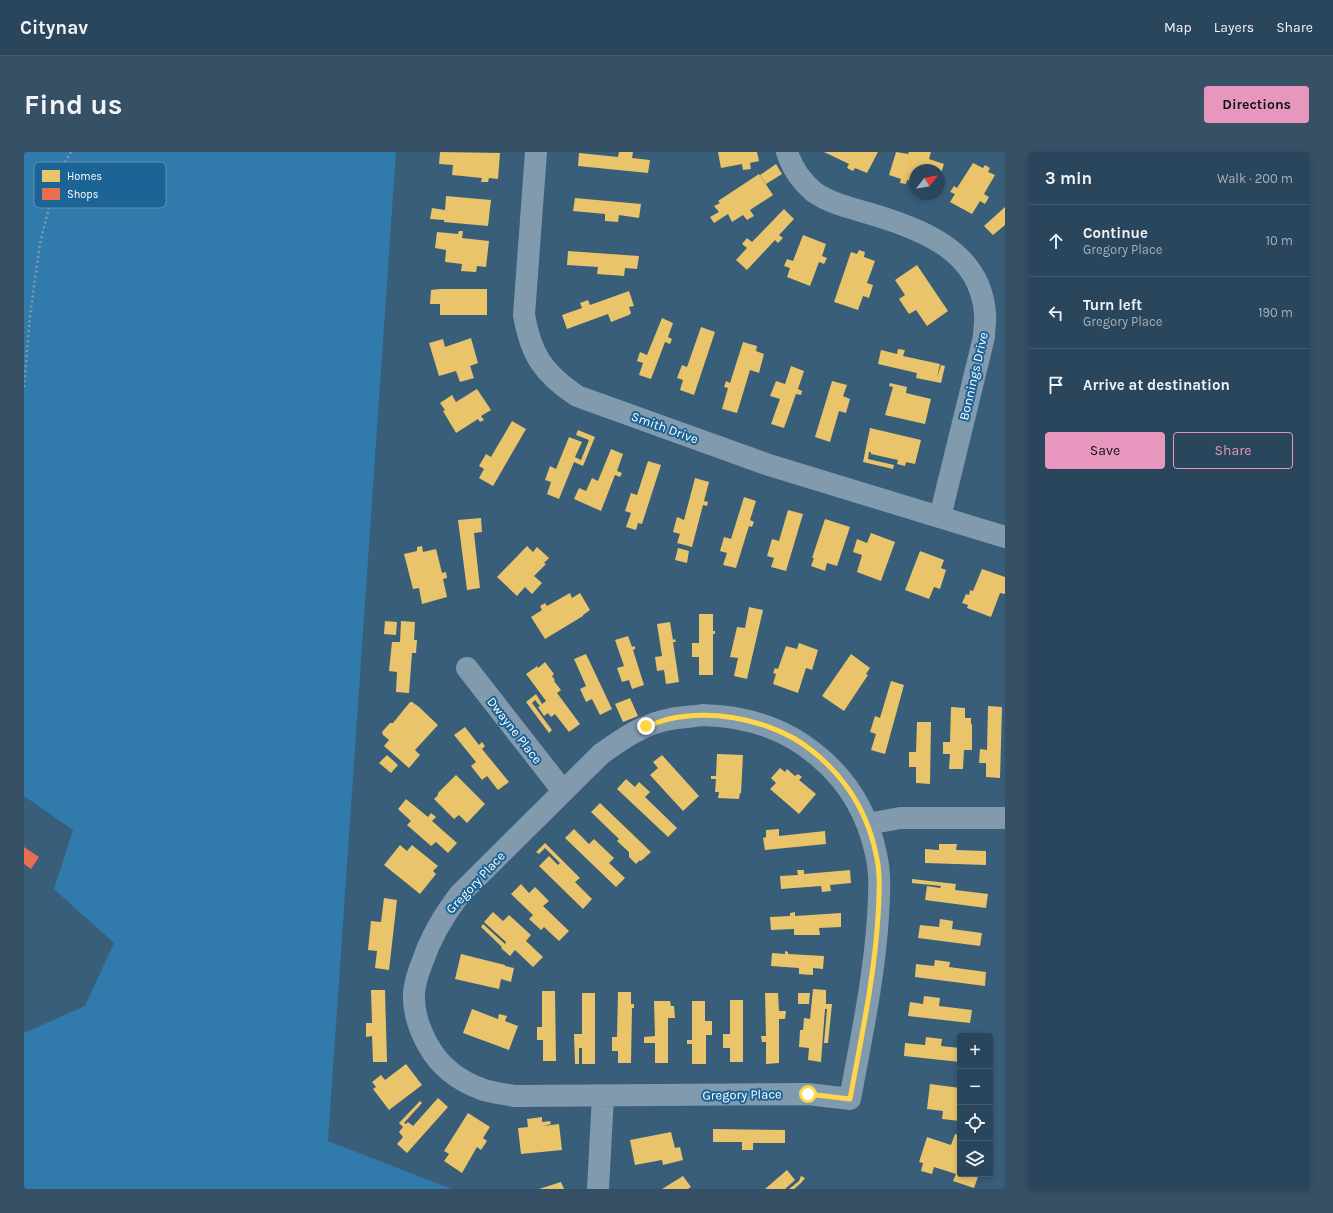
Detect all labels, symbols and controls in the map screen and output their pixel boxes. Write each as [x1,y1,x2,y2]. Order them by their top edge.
text: Citynav [20,17,88,39]
text: Map [1164,19,1192,36]
text: Layers [1214,19,1254,36]
text: Share [1276,19,1313,36]
button: Directions [1204,86,1309,123]
text: Find us [24,88,123,121]
legend [34,162,166,208]
north arrow [909,164,945,200]
text: 3 min [1045,168,1092,188]
text: Homes [67,170,102,183]
text: Walk · 200 m [1217,171,1293,186]
text: Shops [67,188,99,201]
text: Continue [1083,224,1148,242]
icon: ahead [1045,230,1067,252]
text: 10 m [1266,233,1293,248]
text: Gregory Place [1083,242,1162,257]
text: Turn left [1083,296,1142,314]
icon: left [1045,302,1067,324]
text: 190 m [1258,305,1293,320]
text: Gregory Place [1083,314,1162,329]
street label: Bonnings Drive [956,330,991,422]
icon: arrive [1045,374,1067,396]
text: Arrive at destination [1083,376,1230,394]
street label: Smith Drive [629,408,701,447]
button: Save [1045,432,1165,469]
button: Share [1173,432,1293,469]
street label: Dwayne Place [484,694,545,767]
route end [637,717,655,735]
street label: Gregory Place [443,848,508,916]
map controls [957,1033,993,1177]
button: + [957,1033,993,1069]
button: − [957,1069,993,1105]
route start [799,1085,817,1103]
street label: Gregory Place [702,1086,782,1103]
button: locate [957,1105,993,1141]
button: layers [957,1141,993,1177]

